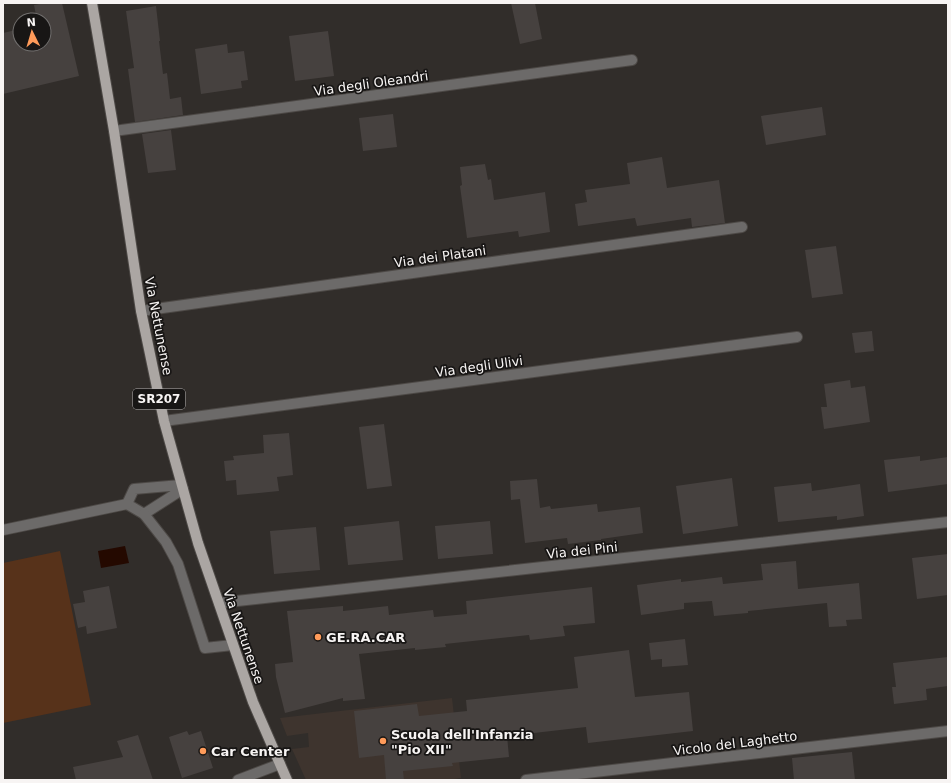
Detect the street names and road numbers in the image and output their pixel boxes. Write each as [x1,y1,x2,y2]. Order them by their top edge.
street label: Via degli Oleandri [313,68,429,99]
street label: Via dei Platani [393,243,487,270]
street label: Via Nettunense [142,276,175,376]
street label: Via degli Ulivi [434,353,524,380]
road number: SR207 [133,389,185,409]
street label: Via dei Pini [546,539,618,562]
street label: Via Nettunense [220,587,267,686]
street label: Vicolo del Laghetto [672,728,798,759]

